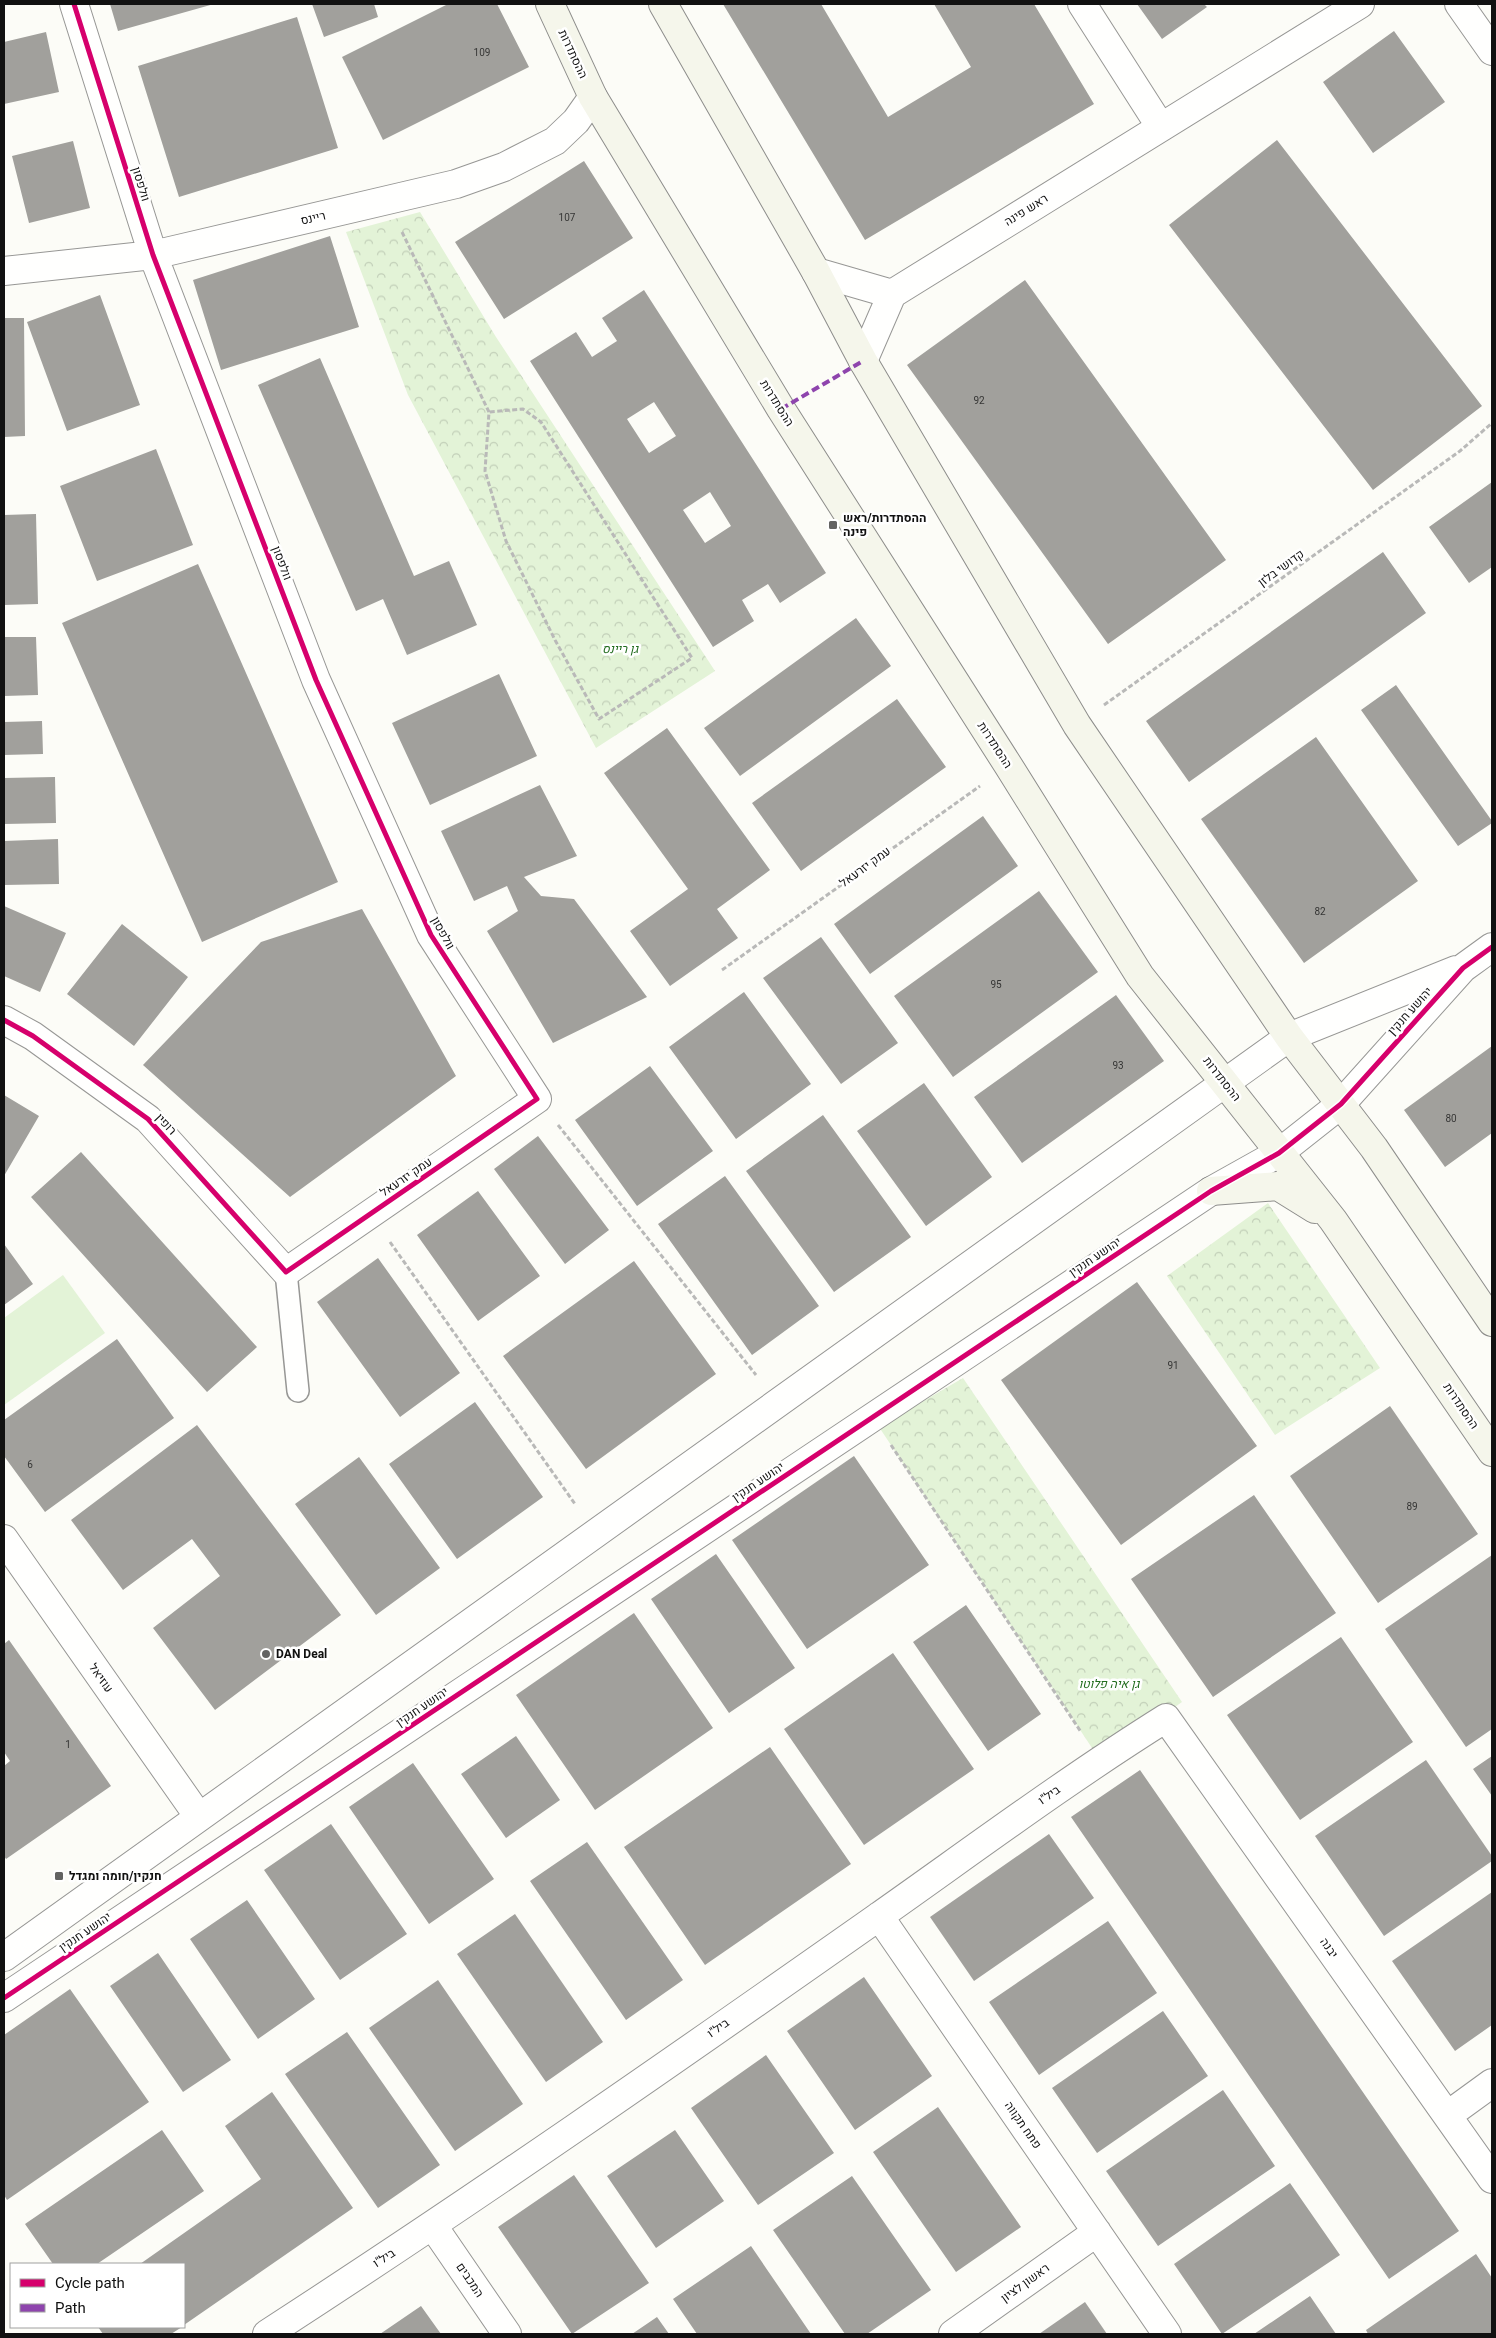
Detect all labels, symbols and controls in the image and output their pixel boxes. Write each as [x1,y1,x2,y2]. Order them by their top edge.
street label: ההסתדרות [554,26,592,82]
house number: 109 [474,46,490,60]
street label: וולפסון [127,164,155,204]
street label: ראש פינה [1001,189,1051,231]
street label: ריינס [299,206,327,230]
house number: 107 [559,211,576,225]
street label: ההסתדרות [755,376,799,430]
house number: 92 [973,394,985,408]
place label: ההסתדרות/ראש פינה [843,509,926,541]
marker: ההסתדרות/ראש פינה [827,519,839,531]
street label: וולפסון [267,543,297,583]
street label: קדושי בלזן [1254,545,1308,591]
park label: גן ריינס [602,640,639,658]
street label: ההסתדרות [973,718,1017,772]
street label: עמק יזרעאל [836,842,894,892]
house number: 82 [1314,905,1326,919]
street label: וולפסון [427,913,459,953]
house number: 95 [990,978,1002,992]
street label: יהושע חנקין [1383,983,1437,1039]
street label: ההסתדרות [1199,1053,1245,1105]
house number: 93 [1112,1059,1124,1073]
street label: רופין [151,1109,181,1139]
house number: 80 [1445,1112,1457,1126]
street label: עמק יזרעאל [376,1153,436,1201]
street label: יהושע חנקין [1065,1233,1125,1281]
house number: 91 [1167,1359,1179,1373]
street label: ההסתדרות [1439,1379,1483,1433]
house number: 6 [27,1458,33,1472]
street label: יהושע חנקין [728,1458,788,1506]
house number: 89 [1406,1500,1418,1514]
place label: DAN Deal [276,1645,327,1663]
marker: DAN Deal [260,1648,272,1660]
street label: עוזיאל [84,1660,118,1696]
park label: גן איה פלוטו [1079,1675,1141,1693]
street label: יהושע חנקין [392,1683,452,1731]
house number: 1 [65,1738,71,1752]
street label: ביל"ו [1034,1781,1064,1809]
place label: חנקין/חומה ומגדל [69,1867,162,1885]
marker: חנקין/חומה ומגדל [53,1870,65,1882]
street label: יהושע חנקין [55,1908,115,1956]
street label: יבנה [1316,1934,1342,1962]
street label: ביל"ו [703,2014,733,2042]
street label: פתח תקווה [1000,2098,1046,2152]
street label: ביל"ו [369,2244,399,2272]
street label: המכבים [452,2259,488,2301]
street label: ראשון לציון [997,2259,1053,2307]
legend [10,2263,185,2328]
text: Cycle path [55,2272,125,2294]
text: Path [55,2297,86,2319]

